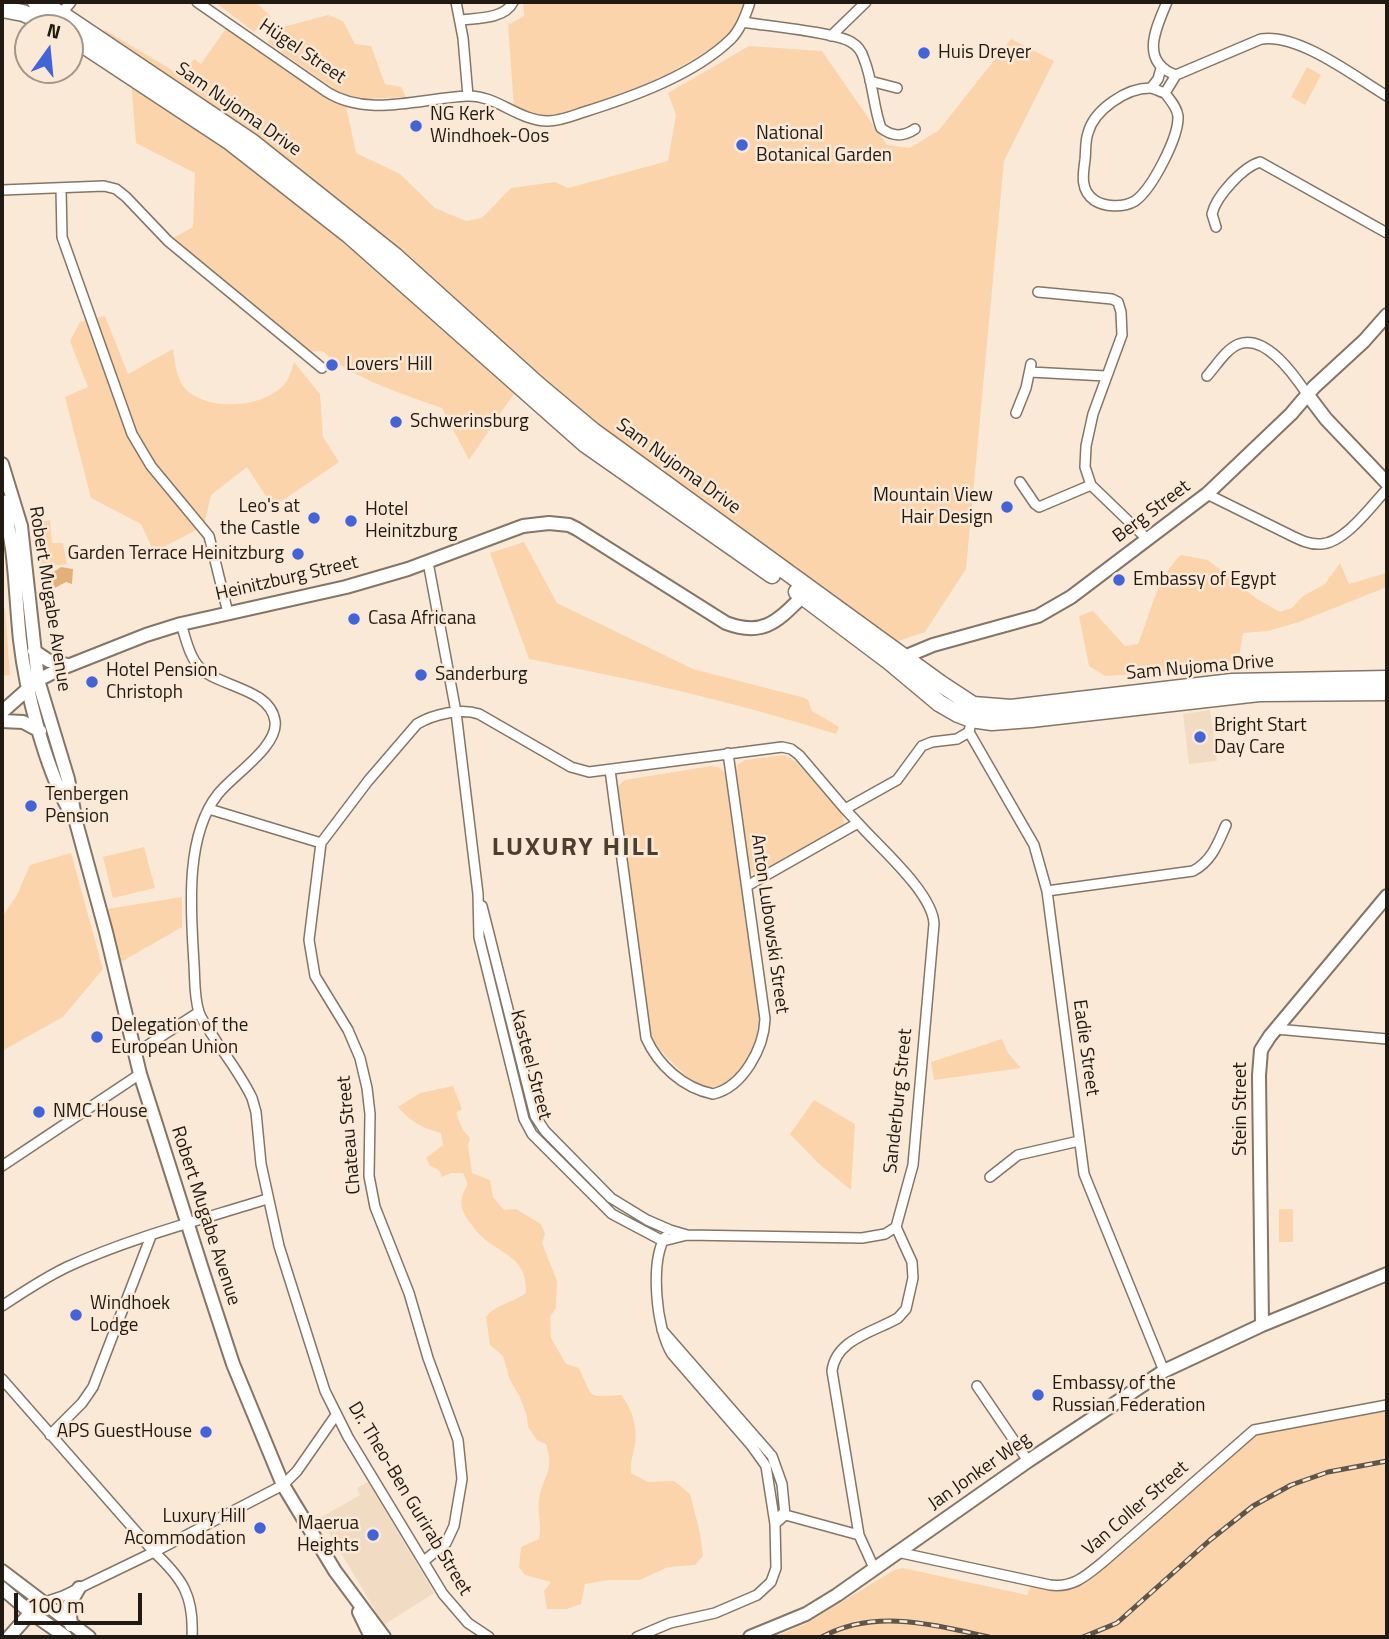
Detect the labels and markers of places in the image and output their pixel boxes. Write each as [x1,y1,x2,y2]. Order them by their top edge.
place label: Huis Dreyer [938,42,1031,64]
marker: Huis Dreyer [916,45,932,61]
place label: NG Kerk Windhoek-Oos [430,104,549,148]
marker: NG Kerk Windhoek-Oos [408,118,424,134]
place label: National Botanical Garden [756,123,892,167]
marker: National Botanical Garden [734,137,750,153]
place label: Lovers' Hill [346,354,433,376]
marker: Lovers' Hill [324,357,340,373]
place label: Schwerinsburg [410,411,529,433]
marker: Schwerinsburg [388,414,404,430]
place label: Mountain View Hair Design [873,485,993,529]
place label: Leo's at the Castle [220,496,300,540]
place label: Hotel Heinitzburg [365,499,457,543]
marker: Mountain View Hair Design [999,499,1015,515]
marker: Leo's at the Castle [306,510,322,526]
marker: Hotel Heinitzburg [343,513,359,529]
place label: Garden Terrace Heinitzburg [67,543,284,565]
marker: Garden Terrace Heinitzburg [290,546,306,562]
place label: Embassy of Egypt [1133,569,1276,591]
marker: Embassy of Egypt [1111,572,1127,588]
place label: Casa Africana [368,608,476,630]
marker: Casa Africana [346,611,362,627]
place label: Hotel Pension Christoph [106,660,218,704]
place label: Sanderburg [435,664,528,686]
marker: Sanderburg [413,667,429,683]
marker: Hotel Pension Christoph [84,674,100,690]
place label: Bright Start Day Care [1214,715,1307,759]
marker: Bright Start Day Care [1192,729,1208,745]
place label: Tenbergen Pension [45,784,129,828]
marker: Tenbergen Pension [23,798,39,814]
place label: Delegation of the European Union [111,1015,248,1059]
marker: Delegation of the European Union [89,1029,105,1045]
place label: NMC House [53,1101,148,1123]
marker: NMC House [31,1104,47,1120]
place label: Windhoek Lodge [90,1293,170,1337]
marker: Windhoek Lodge [68,1307,84,1323]
place label: Embassy of the Russian Federation [1052,1373,1206,1417]
marker: Embassy of the Russian Federation [1030,1387,1046,1403]
place label: APS GuestHouse [57,1421,192,1443]
marker: APS GuestHouse [198,1424,214,1440]
place label: Luxury Hill Acommodation [124,1506,246,1550]
place label: Maerua Heights [297,1513,359,1557]
marker: Luxury Hill Acommodation [252,1520,268,1536]
marker: Maerua Heights [365,1527,381,1543]

